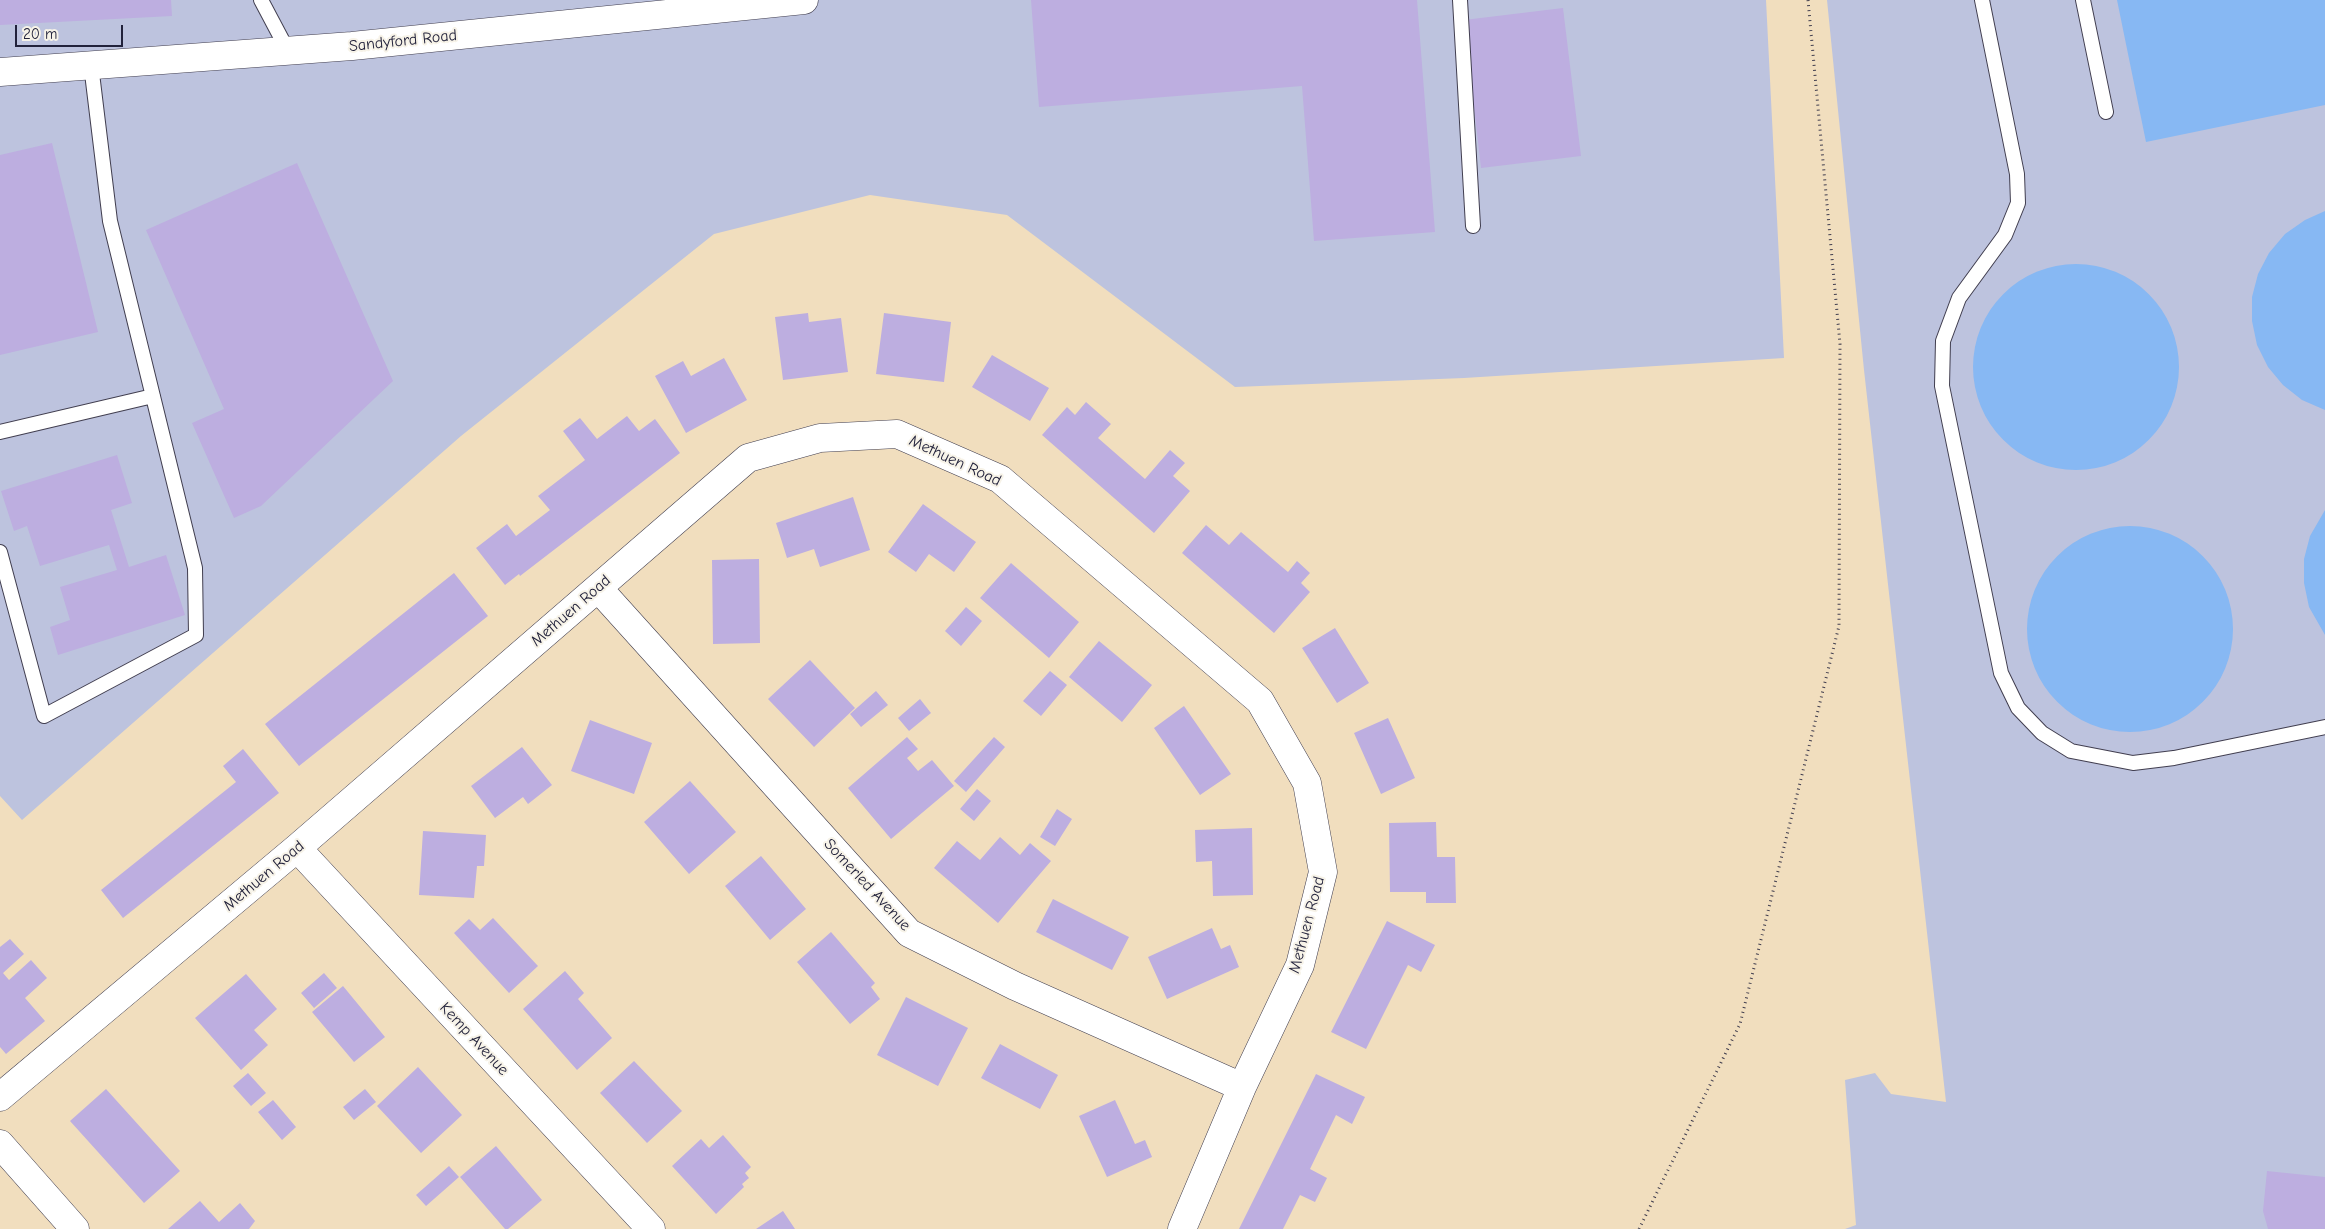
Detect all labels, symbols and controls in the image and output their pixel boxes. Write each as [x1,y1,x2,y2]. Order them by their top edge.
scale bar [18,15,125,47]
text: 20 m [23,25,57,43]
street label: Sandyford Road [348,26,458,56]
street label: Methuen Road [906,431,1004,491]
street label: Methuen Road [527,571,615,651]
street label: Somerled Avenue [819,835,915,935]
street label: Methuen Road [220,837,308,915]
street label: Methuen Road [1285,874,1329,976]
street label: Kemp Avenue [435,999,513,1079]

